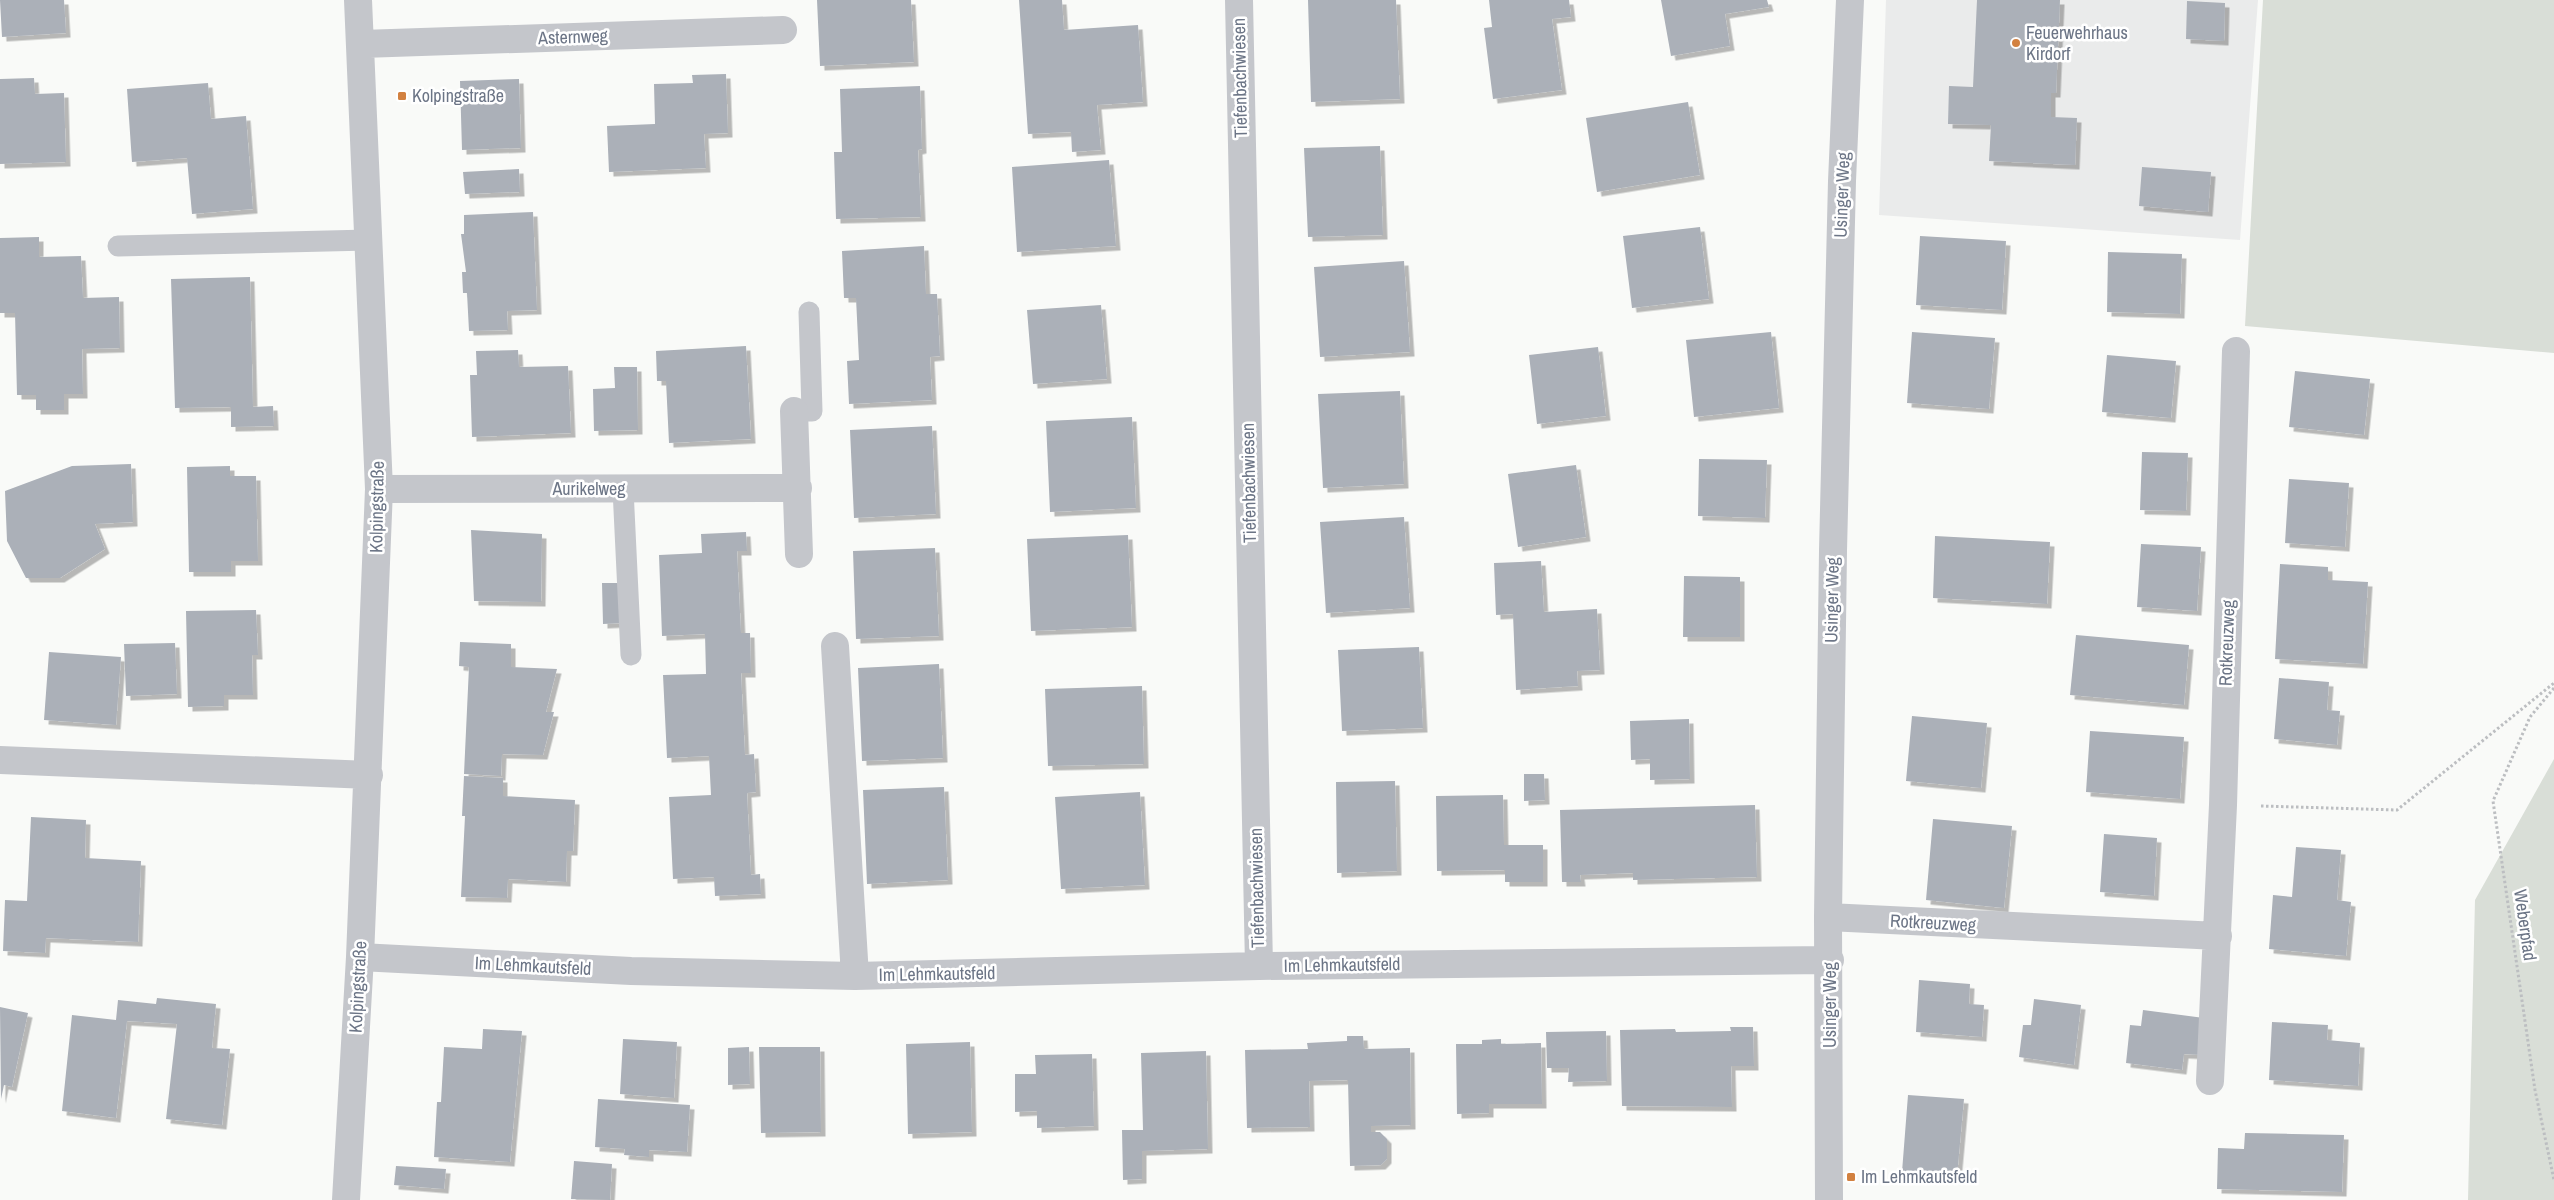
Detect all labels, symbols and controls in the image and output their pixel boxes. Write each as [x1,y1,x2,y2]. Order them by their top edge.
street label: Tiefenbachwiesen [1226,18,1253,138]
place label: Feuerwehrhaus Kirdorf [2026,20,2128,66]
street label: Asternweg [537,23,609,50]
marker: Feuerwehrhaus Kirdorf [2010,37,2022,49]
place label: Kolpingstraße [412,83,504,108]
marker: Kolpingstraße [396,90,408,102]
street label: Usinger Weg [1828,151,1856,238]
street label: Tiefenbachwiesen [1235,423,1262,543]
street label: Kolpingstraße [363,461,390,553]
street label: Aurikelweg [551,476,626,501]
street label: Usinger Weg [1818,556,1845,643]
street label: Rotkreuzweg [2213,599,2241,686]
street label: Tiefenbachwiesen [1243,828,1270,948]
street label: Weberpfad [2508,888,2543,962]
street label: Rotkreuzweg [1889,908,1977,937]
street label: Kolpingstraße [343,940,372,1034]
street label: Im Lehmkautsfeld [474,950,592,981]
street label: Im Lehmkautsfeld [1284,951,1400,978]
street label: Im Lehmkautsfeld [879,960,995,987]
street label: Usinger Weg [1817,961,1842,1048]
place label: Im Lehmkautsfeld [1861,1164,1978,1189]
marker: Im Lehmkautsfeld [1845,1171,1857,1183]

